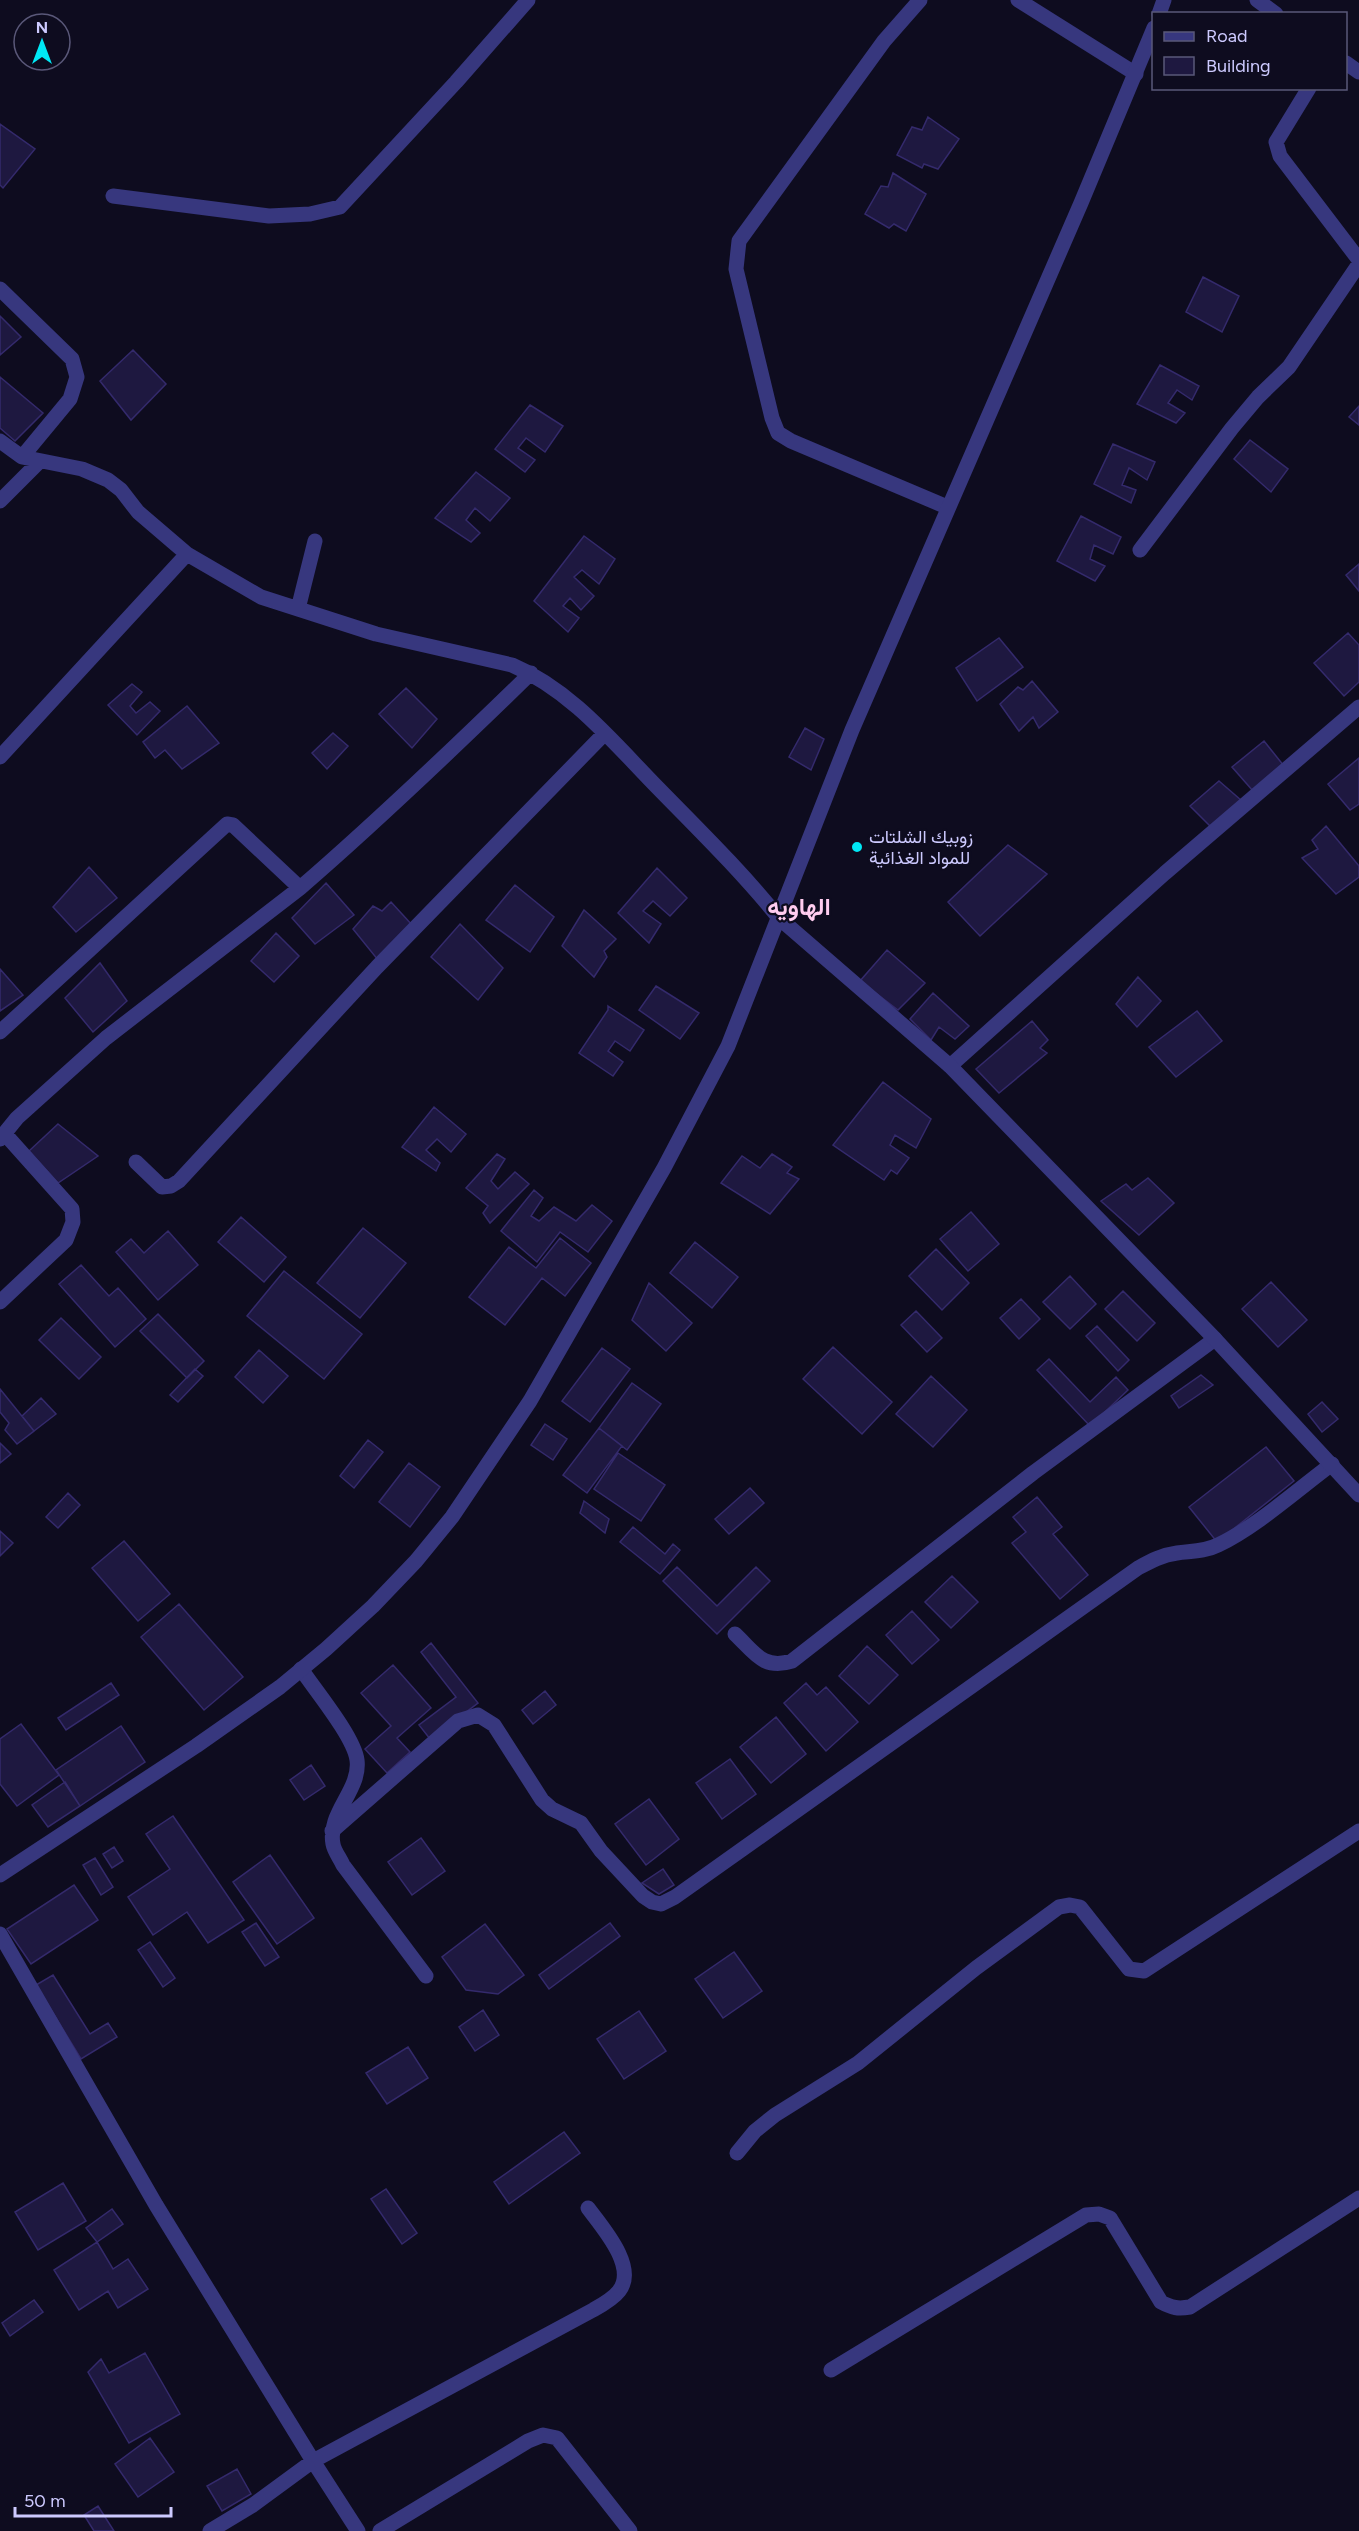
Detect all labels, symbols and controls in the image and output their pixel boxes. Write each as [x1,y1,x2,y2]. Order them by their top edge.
north arrow [12,12,72,72]
legend [1152,12,1347,90]
text: N [36,18,48,37]
text: Road [1206,25,1247,47]
text: Building [1206,55,1271,77]
place label: زوبيك الشلتات للمواد الغذائية [869,826,973,869]
marker: زوبيك الشلتات للمواد الغذائية [850,840,864,854]
district label: الهاويه [767,892,831,922]
scale bar [15,2480,171,2518]
text: 50 m [24,2490,66,2512]

